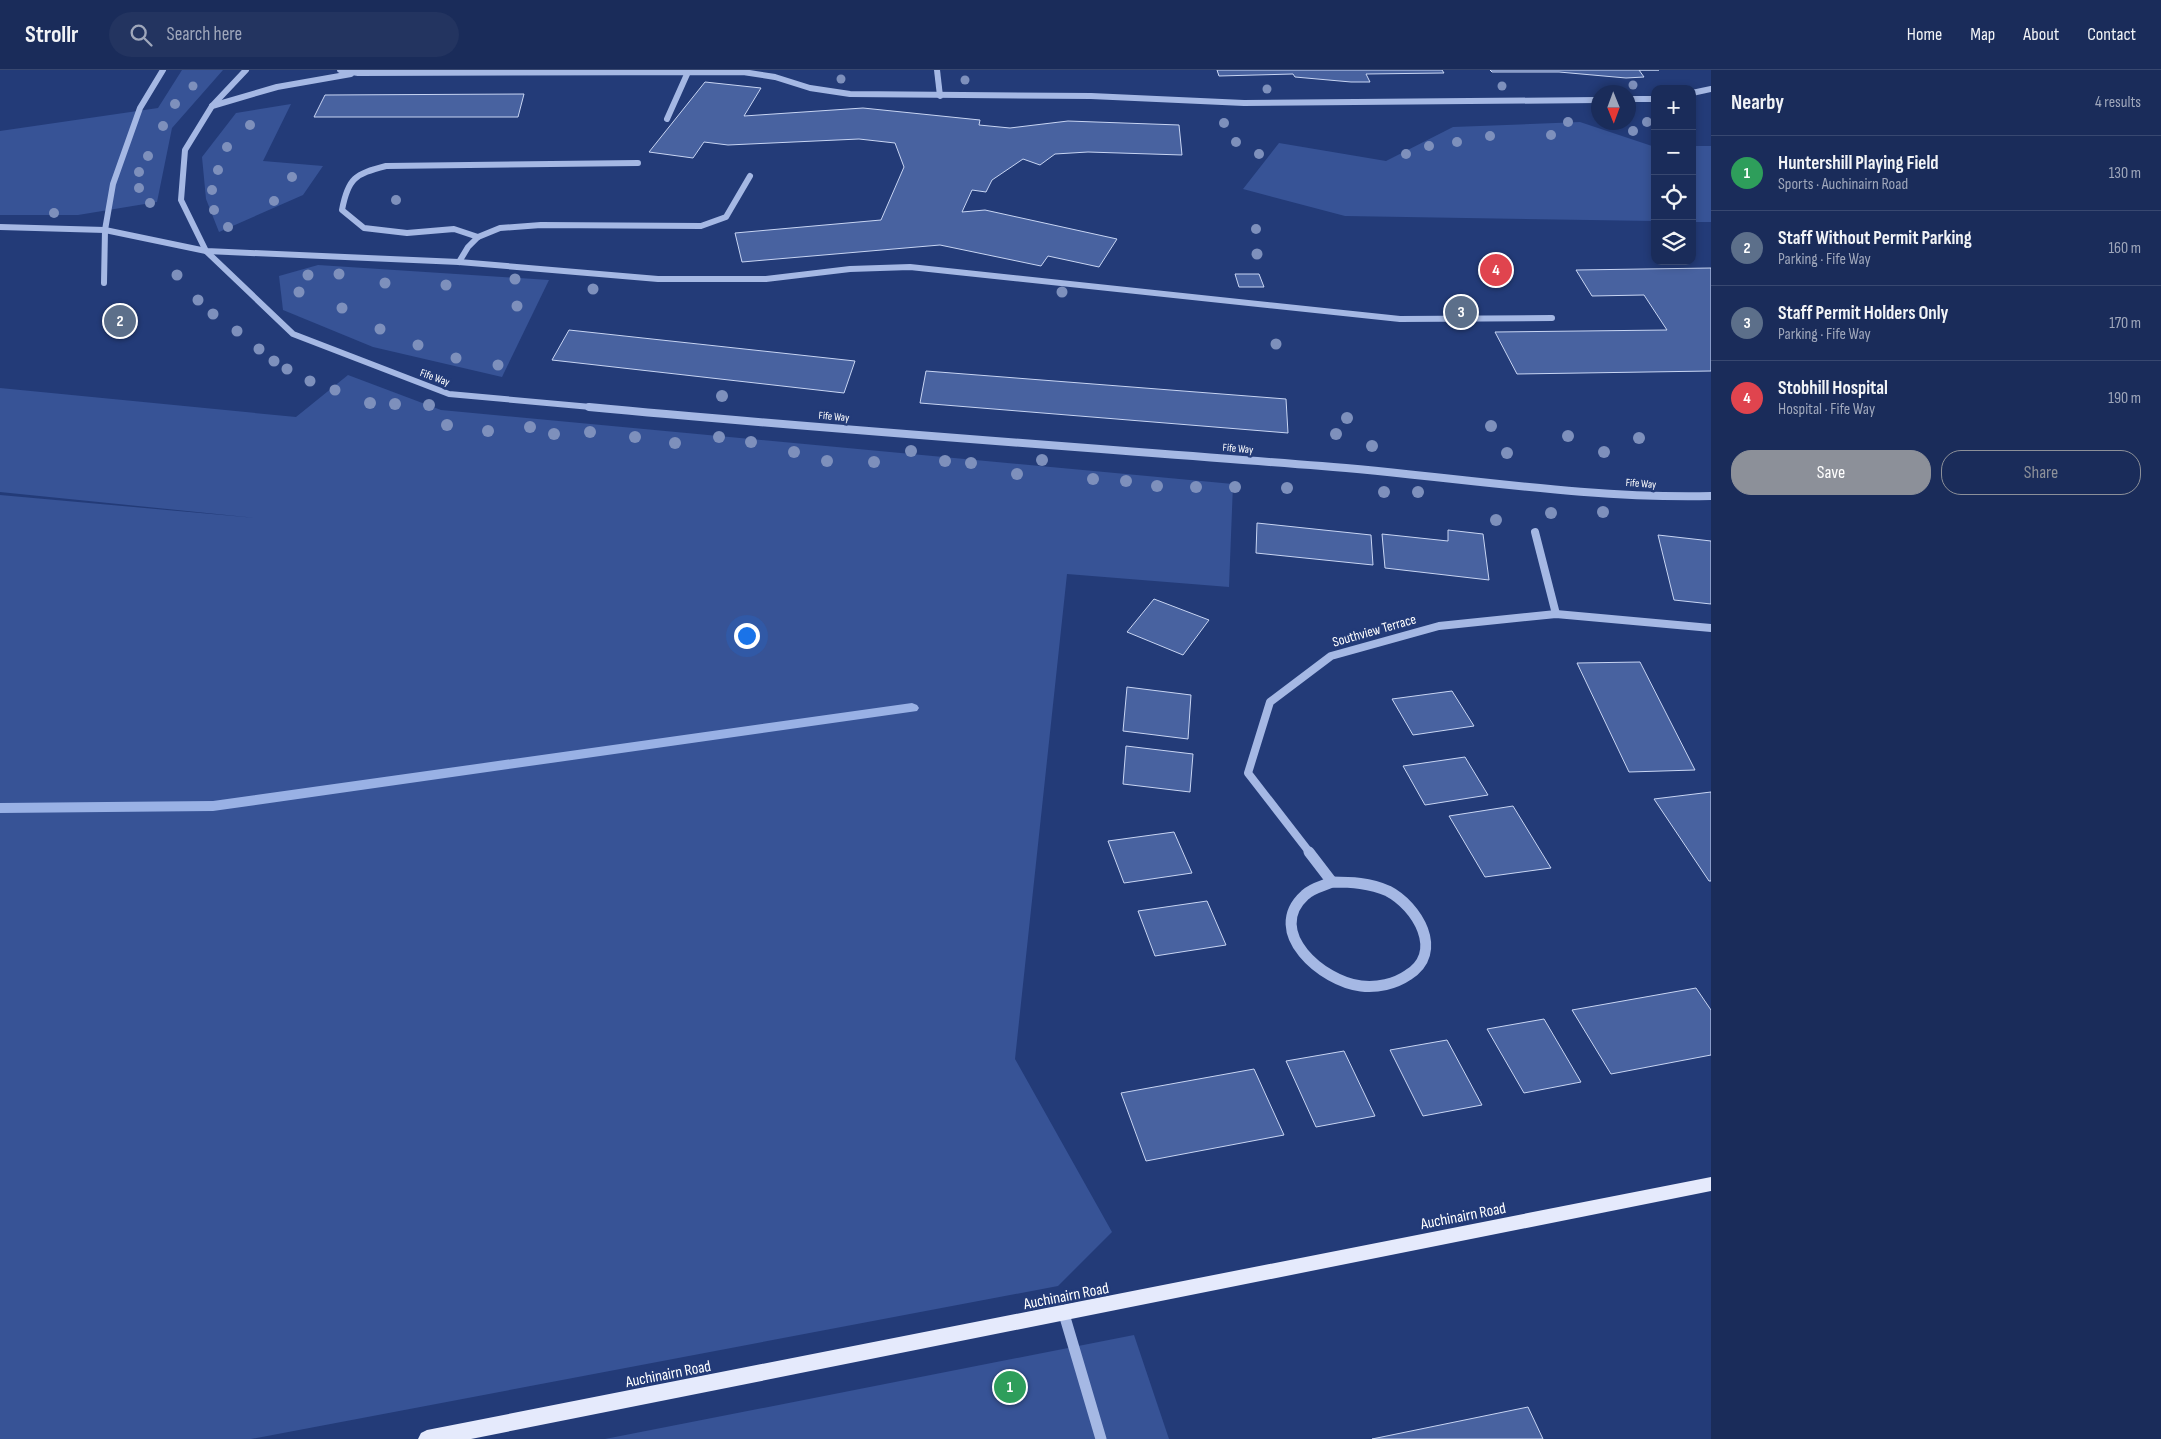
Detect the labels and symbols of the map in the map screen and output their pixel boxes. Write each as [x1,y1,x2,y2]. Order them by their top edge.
north arrow [1591,85,1636,130]
pin: 4 [1480,251,1512,289]
pin: 3 [1445,293,1477,331]
pin: 2 [104,302,136,340]
street label: Fife Way [418,366,452,389]
street label: Fife Way [818,409,851,424]
street label: Fife Way [1222,441,1255,456]
street label: Fife Way [1625,476,1658,491]
street label: Southview Terrace [1330,610,1418,651]
your location [734,623,760,649]
street label: Auchinairn Road [1418,1199,1508,1234]
street label: Auchinairn Road [1021,1279,1111,1314]
street label: Auchinairn Road [623,1357,713,1392]
pin: 1 [994,1368,1026,1406]

